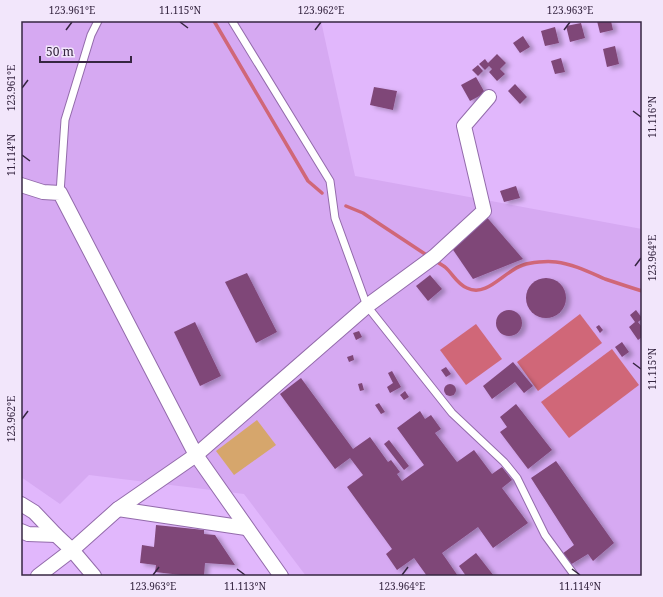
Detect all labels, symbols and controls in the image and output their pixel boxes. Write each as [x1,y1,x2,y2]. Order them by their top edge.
text: 123.961°E [49,3,95,17]
text: 11.115°N [159,3,201,17]
text: 123.962°E [298,3,344,17]
text: 123.963°E [547,3,593,17]
scale bar [40,38,131,64]
text: 50 m [46,43,74,60]
text: 123.961°E [4,65,18,111]
text: 11.116°N [645,96,659,138]
text: 11.114°N [4,134,18,176]
text: 123.964°E [645,235,659,281]
text: 11.115°N [645,348,659,390]
text: 123.962°E [4,396,18,442]
text: 123.963°E [130,579,176,593]
text: 11.113°N [224,579,266,593]
text: 123.964°E [379,579,425,593]
text: 11.114°N [559,579,601,593]

